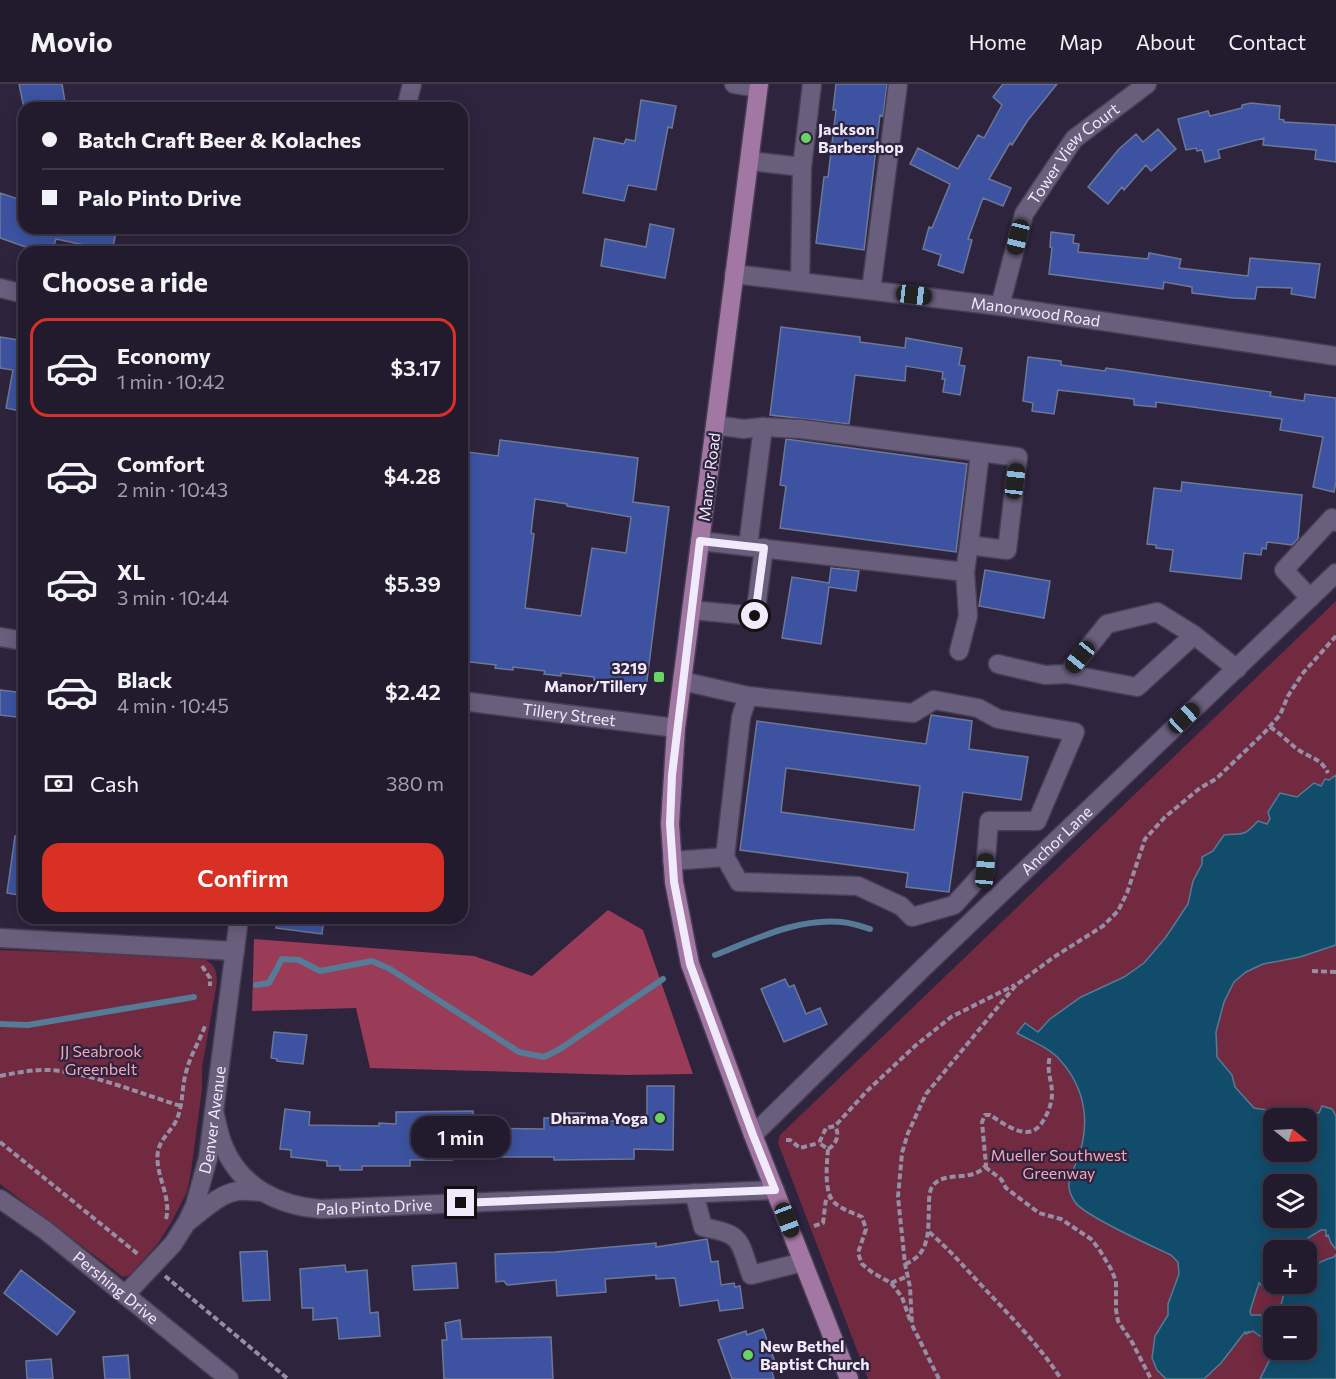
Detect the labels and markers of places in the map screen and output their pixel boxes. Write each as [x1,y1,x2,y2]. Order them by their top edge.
place label: Jackson Barbershop [818,119,904,156]
marker: Jackson Barbershop [799,131,813,145]
place label: 3219 Manor/Tillery [544,658,647,695]
marker: 3219 Manor/Tillery [652,670,666,684]
place label: Dharma Yoga [550,1108,648,1127]
marker: Dharma Yoga [653,1111,667,1125]
place label: New Bethel Baptist Church [760,1336,870,1373]
marker: New Bethel Baptist Church [741,1348,755,1362]

